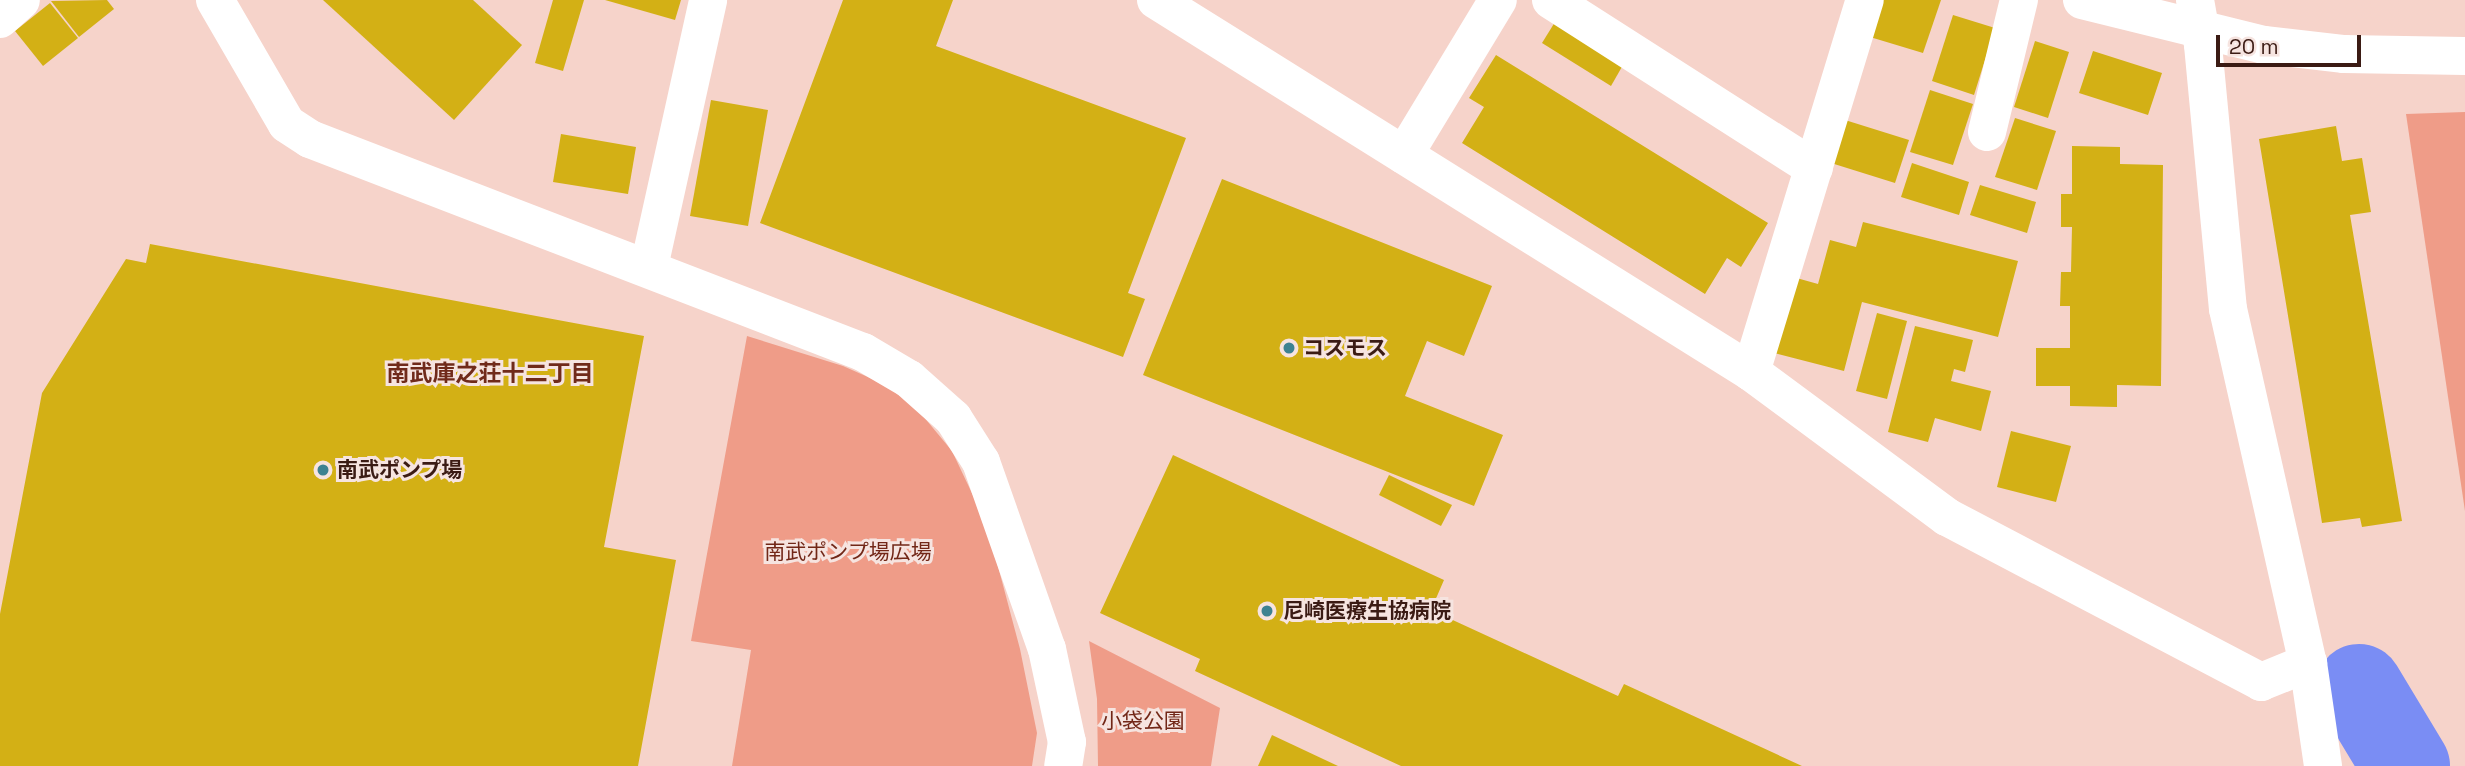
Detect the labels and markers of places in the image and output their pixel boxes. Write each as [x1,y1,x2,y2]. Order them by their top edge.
place label: コスモス [1303,335,1387,361]
marker: コスモス [1281,340,1297,356]
place label: 南武ポンプ場 [337,457,463,483]
marker: 南武ポンプ場 [315,462,331,478]
place label: 尼崎医療生協病院 [1283,598,1451,624]
marker: 尼崎医療生協病院 [1257,601,1277,621]

